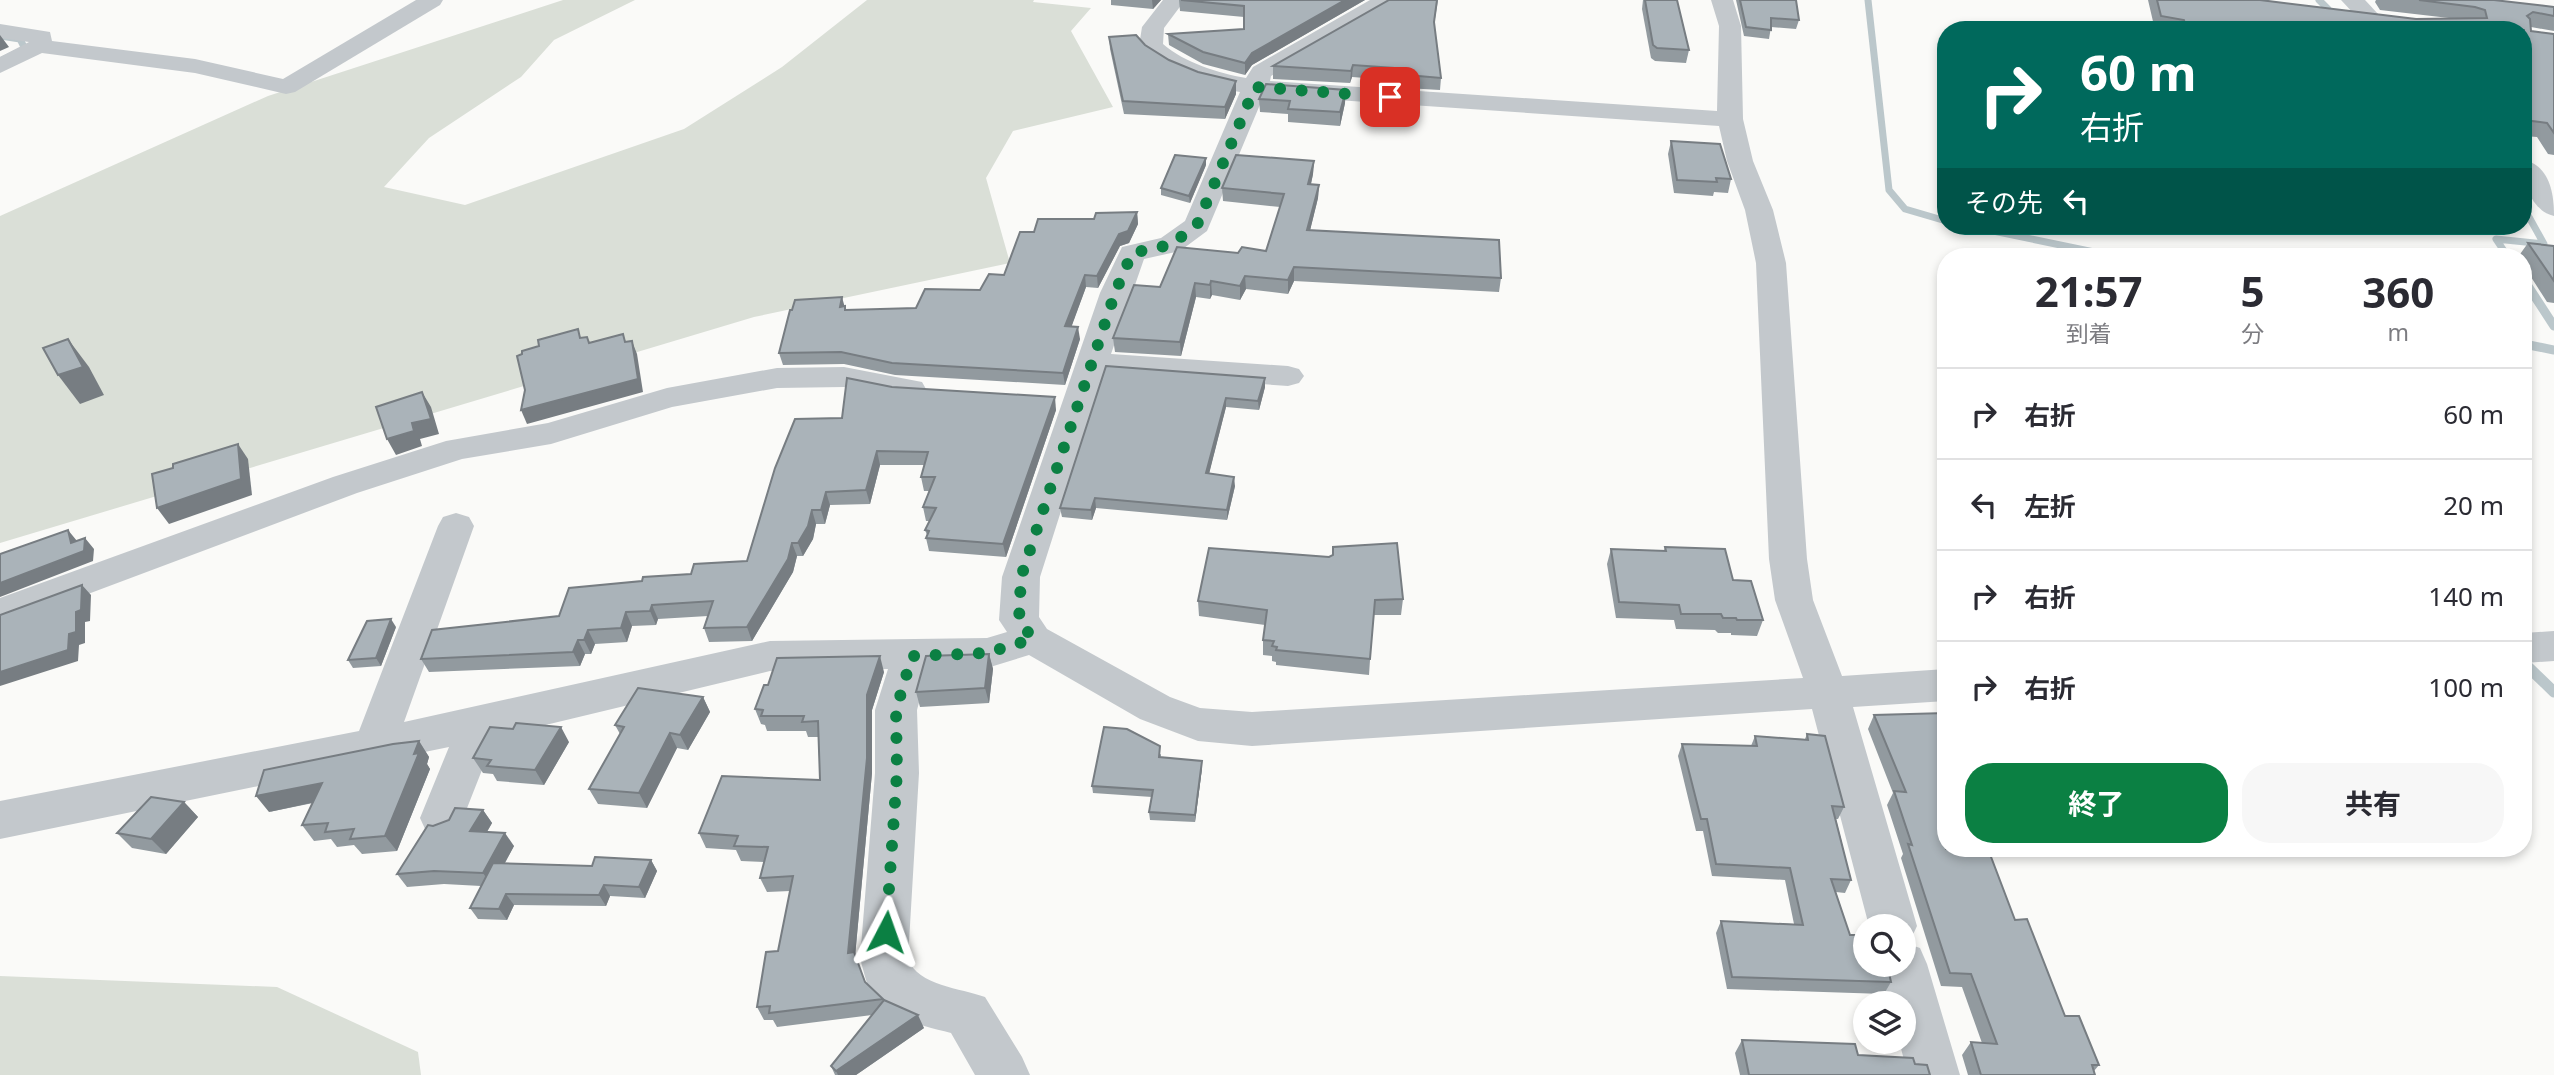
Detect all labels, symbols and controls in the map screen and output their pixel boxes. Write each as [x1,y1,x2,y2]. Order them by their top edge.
text: 60 m [2080,39,2197,105]
icon: right [1965,49,2056,140]
pin [1360,67,1420,127]
icon: arrive [1371,78,1409,116]
text: 右折 [2080,105,2144,148]
icon: left [2057,182,2095,220]
text: その先 [1965,184,2043,220]
text: 21:57 [2035,262,2143,319]
text: 5 [2240,262,2264,319]
text: 360 [2362,263,2434,320]
text: m [2387,316,2409,348]
text: 到着 [2066,317,2112,349]
text: 分 [2241,317,2264,349]
icon: right [1965,395,2003,433]
text: 60 m [2443,396,2504,432]
text: 右折 [2024,397,2076,433]
icon: left [1965,486,2003,524]
text: 20 m [2443,487,2504,523]
text: 左折 [2024,488,2076,524]
icon: right [1965,577,2003,615]
text: 140 m [2428,578,2504,614]
text: 右折 [2024,579,2076,615]
icon: right [1965,668,2003,706]
text: 100 m [2428,669,2504,705]
text: 右折 [2024,670,2076,706]
button: 終了 [1965,763,2228,843]
button: 共有 [2242,763,2504,843]
position arrow [849,895,923,969]
map controls [1853,914,1916,1054]
button: search [1853,914,1916,977]
button: layers [1853,991,1916,1054]

